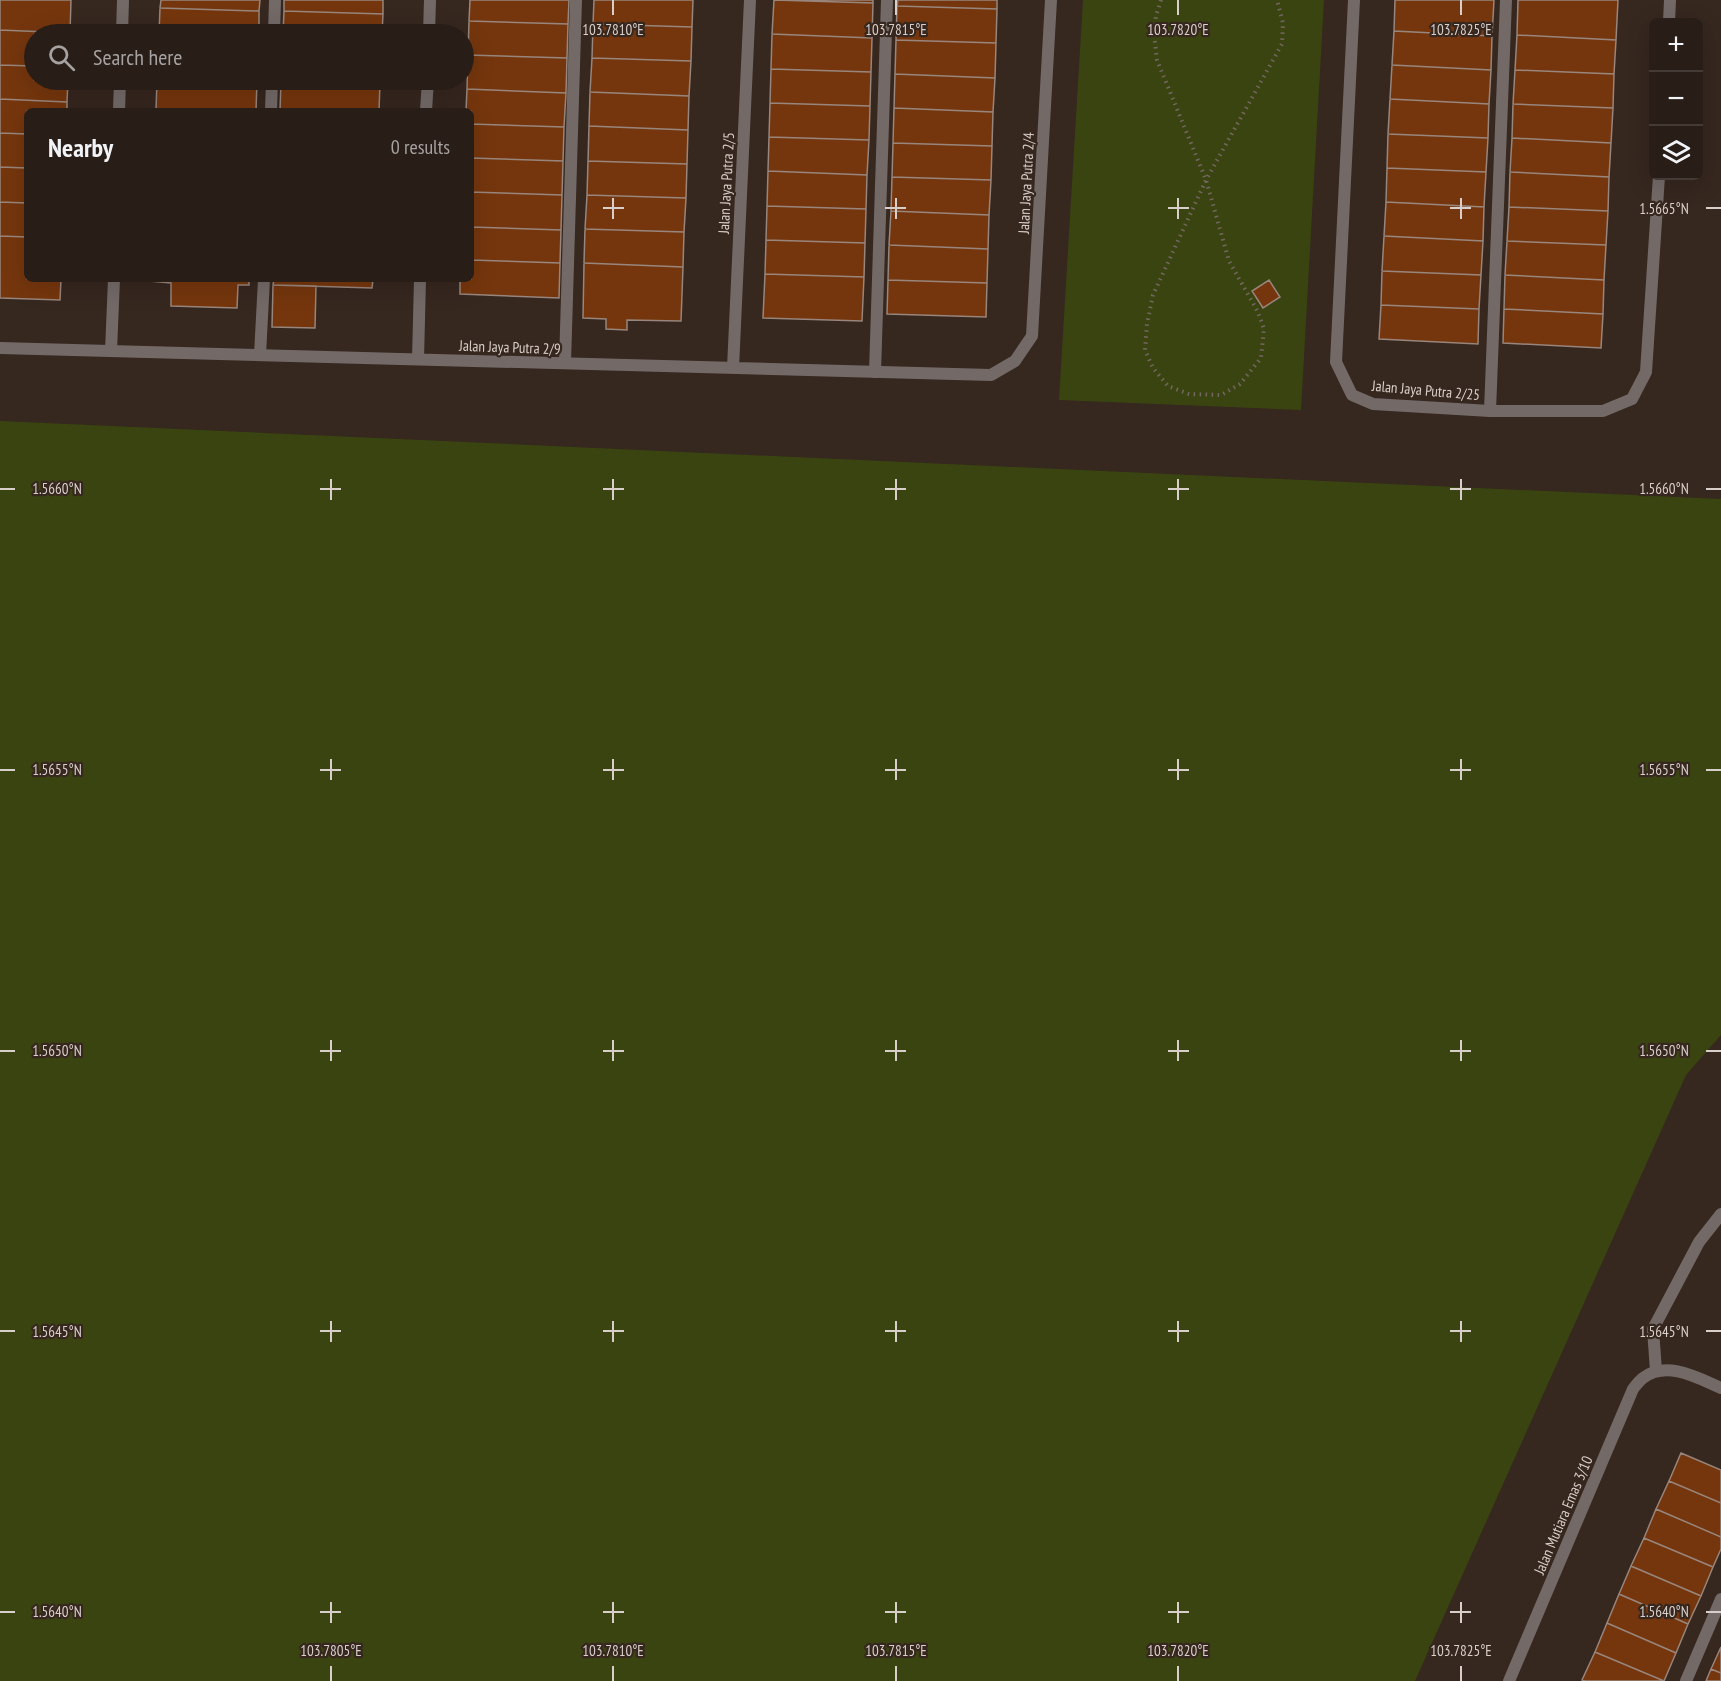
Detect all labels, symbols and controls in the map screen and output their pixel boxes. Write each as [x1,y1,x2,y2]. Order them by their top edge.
map controls [1649,18,1703,180]
button: + [1649,18,1703,72]
text: 103.7810°E [582,20,644,39]
text: 103.7815°E [865,20,927,39]
text: 103.7820°E [1147,20,1209,39]
text: 103.7825°E [1430,20,1492,39]
search box [24,24,474,90]
icon: search [45,41,78,74]
text: Search here [93,43,182,71]
button: − [1649,72,1703,126]
button: layers [1649,126,1703,180]
text: Nearby [48,131,113,164]
street label: Jalan Jaya Putra 2/5 [714,132,738,235]
street label: Jalan Jaya Putra 2/4 [1014,132,1038,235]
text: 0 results [391,134,450,160]
text: 1.5665°N [1639,199,1689,218]
street label: Jalan Jaya Putra 2/9 [458,336,561,358]
street label: Jalan Jaya Putra 2/25 [1370,376,1481,404]
text: 1.5660°N [32,479,82,498]
text: 1.5660°N [1639,479,1689,498]
text: 1.5655°N [32,760,82,779]
text: 1.5655°N [1639,760,1689,779]
text: 1.5650°N [32,1041,82,1060]
text: 1.5650°N [1639,1041,1689,1060]
text: 1.5645°N [32,1322,82,1341]
text: 1.5645°N [1639,1322,1689,1341]
street label: Jalan Mutiara Emas 3/10 [1529,1453,1597,1578]
text: 1.5640°N [32,1602,82,1621]
text: 1.5640°N [1639,1602,1689,1621]
text: 103.7805°E [300,1641,362,1660]
text: 103.7810°E [582,1641,644,1660]
text: 103.7815°E [865,1641,927,1660]
text: 103.7820°E [1147,1641,1209,1660]
text: 103.7825°E [1430,1641,1492,1660]

